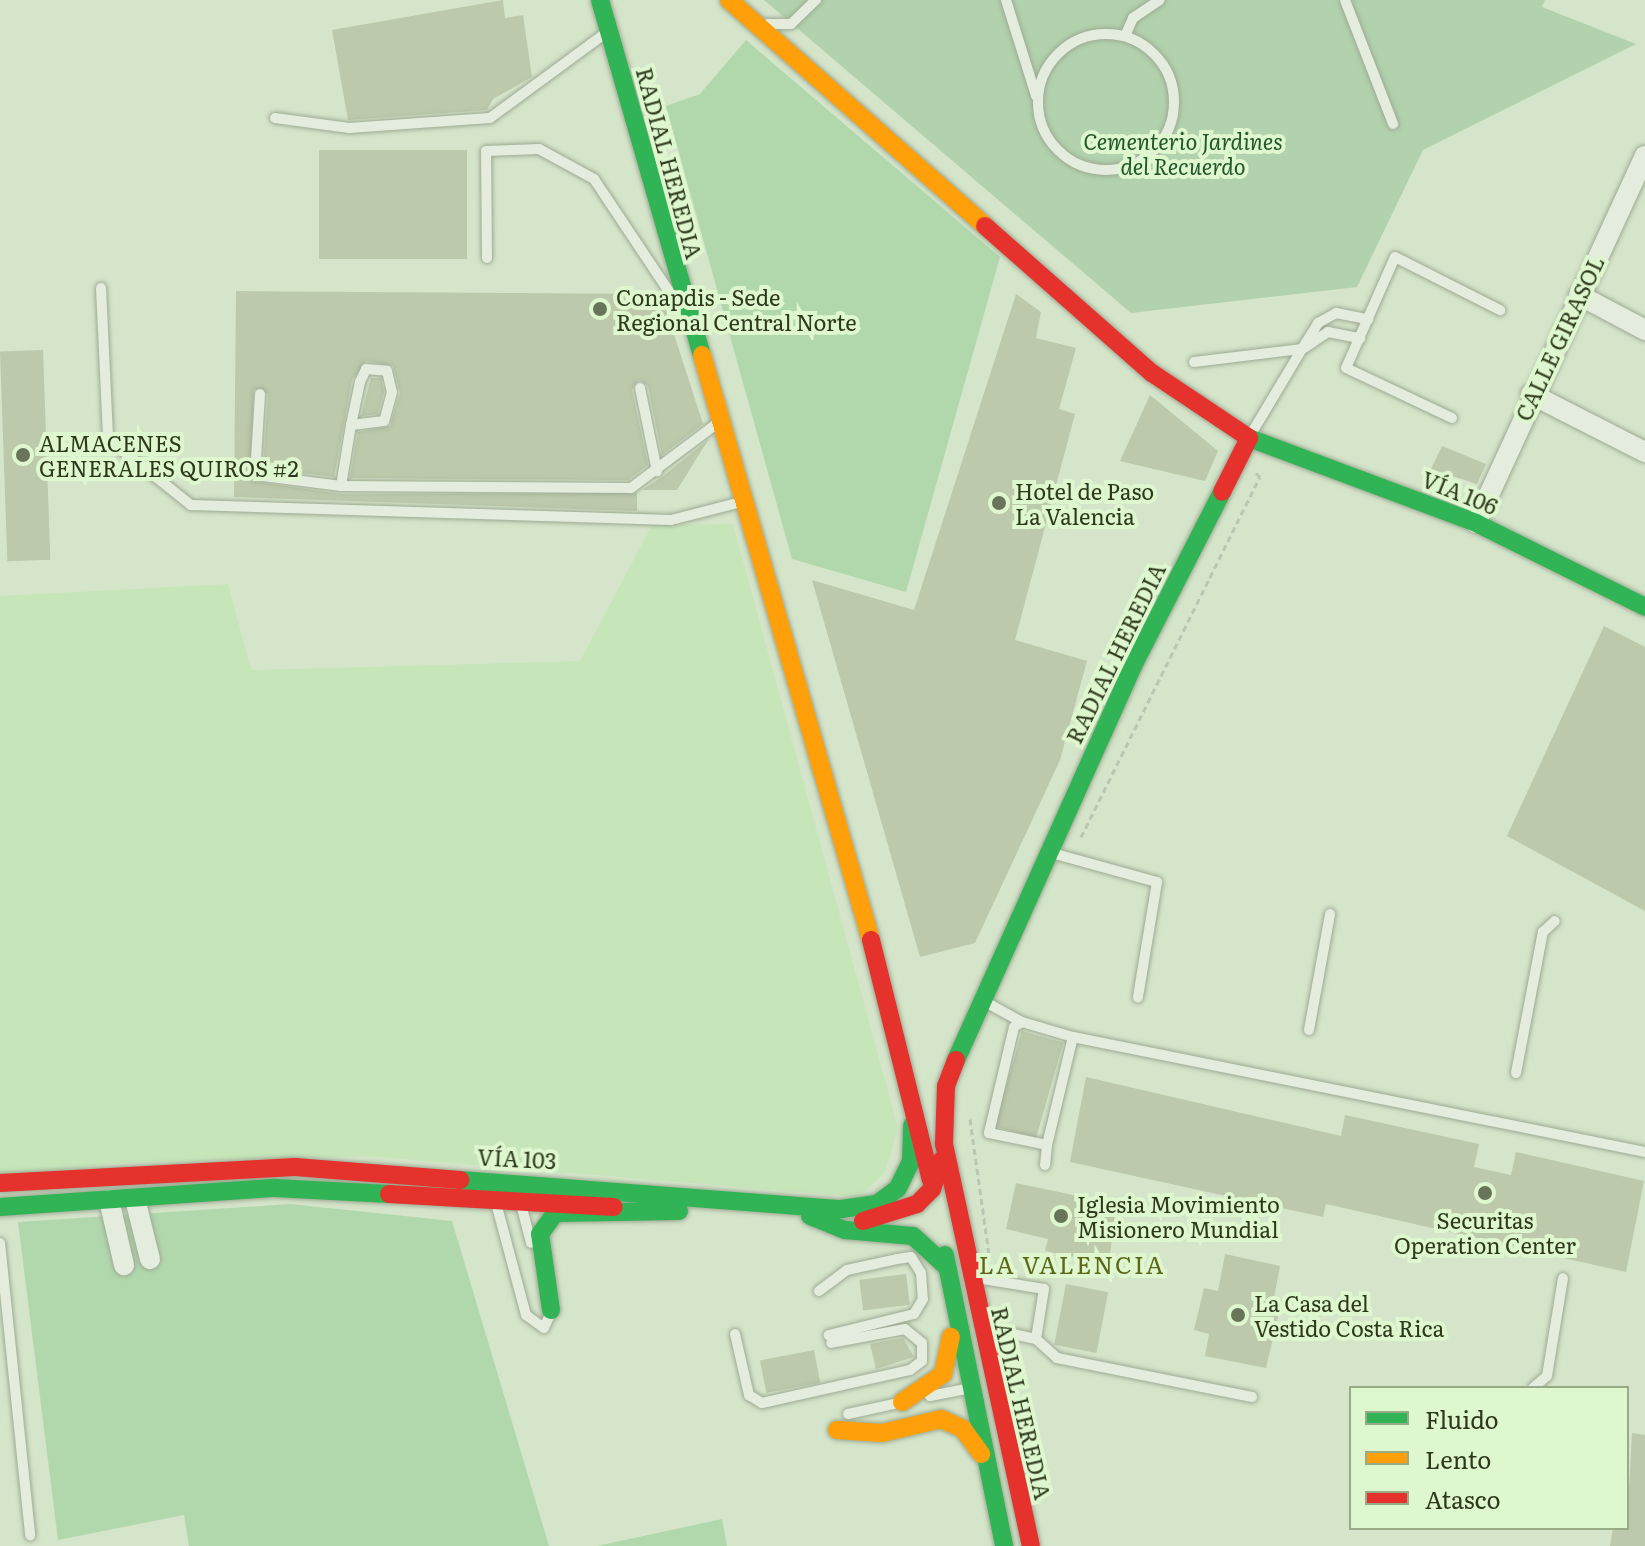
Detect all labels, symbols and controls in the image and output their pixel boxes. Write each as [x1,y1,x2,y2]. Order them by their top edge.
street label: RADIAL HEREDIA [632,64,708,262]
park label: Cementerio Jardines del Recuerdo [1083,127,1283,178]
street label: CALLE GIRASOL [1509,251,1609,425]
place label: Conapdis - Sede Regional Central Norte [616,283,857,334]
marker: Conapdis - Sede Regional Central Norte [591,300,609,318]
place label: ALMACENES GENERALES QUIROS #2 [39,429,299,480]
marker: ALMACENES GENERALES QUIROS #2 [14,446,32,464]
street label: VÍA 106 [1418,465,1502,519]
place label: Hotel de Paso La Valencia [1015,477,1154,528]
marker: Hotel de Paso La Valencia [990,494,1008,512]
street label: RADIAL HEREDIA [1060,559,1170,747]
street label: VÍA 103 [477,1143,557,1173]
marker: Securitas Operation Center [1476,1184,1494,1202]
place label: Iglesia Movimiento Misionero Mundial [1077,1190,1280,1242]
place label: Securitas Operation Center [1394,1206,1576,1258]
marker: Iglesia Movimiento Misionero Mundial [1052,1207,1070,1225]
district label: LA VALENCIA [979,1250,1165,1278]
place label: La Casa del Vestido Costa Rica [1254,1289,1444,1340]
street label: RADIAL HEREDIA [987,1304,1057,1502]
marker: La Casa del Vestido Costa Rica [1229,1306,1247,1324]
legend [1349,1386,1629,1530]
text: Fluido [1425,1401,1499,1436]
text: Lento [1425,1441,1491,1476]
text: Atasco [1425,1481,1500,1516]

